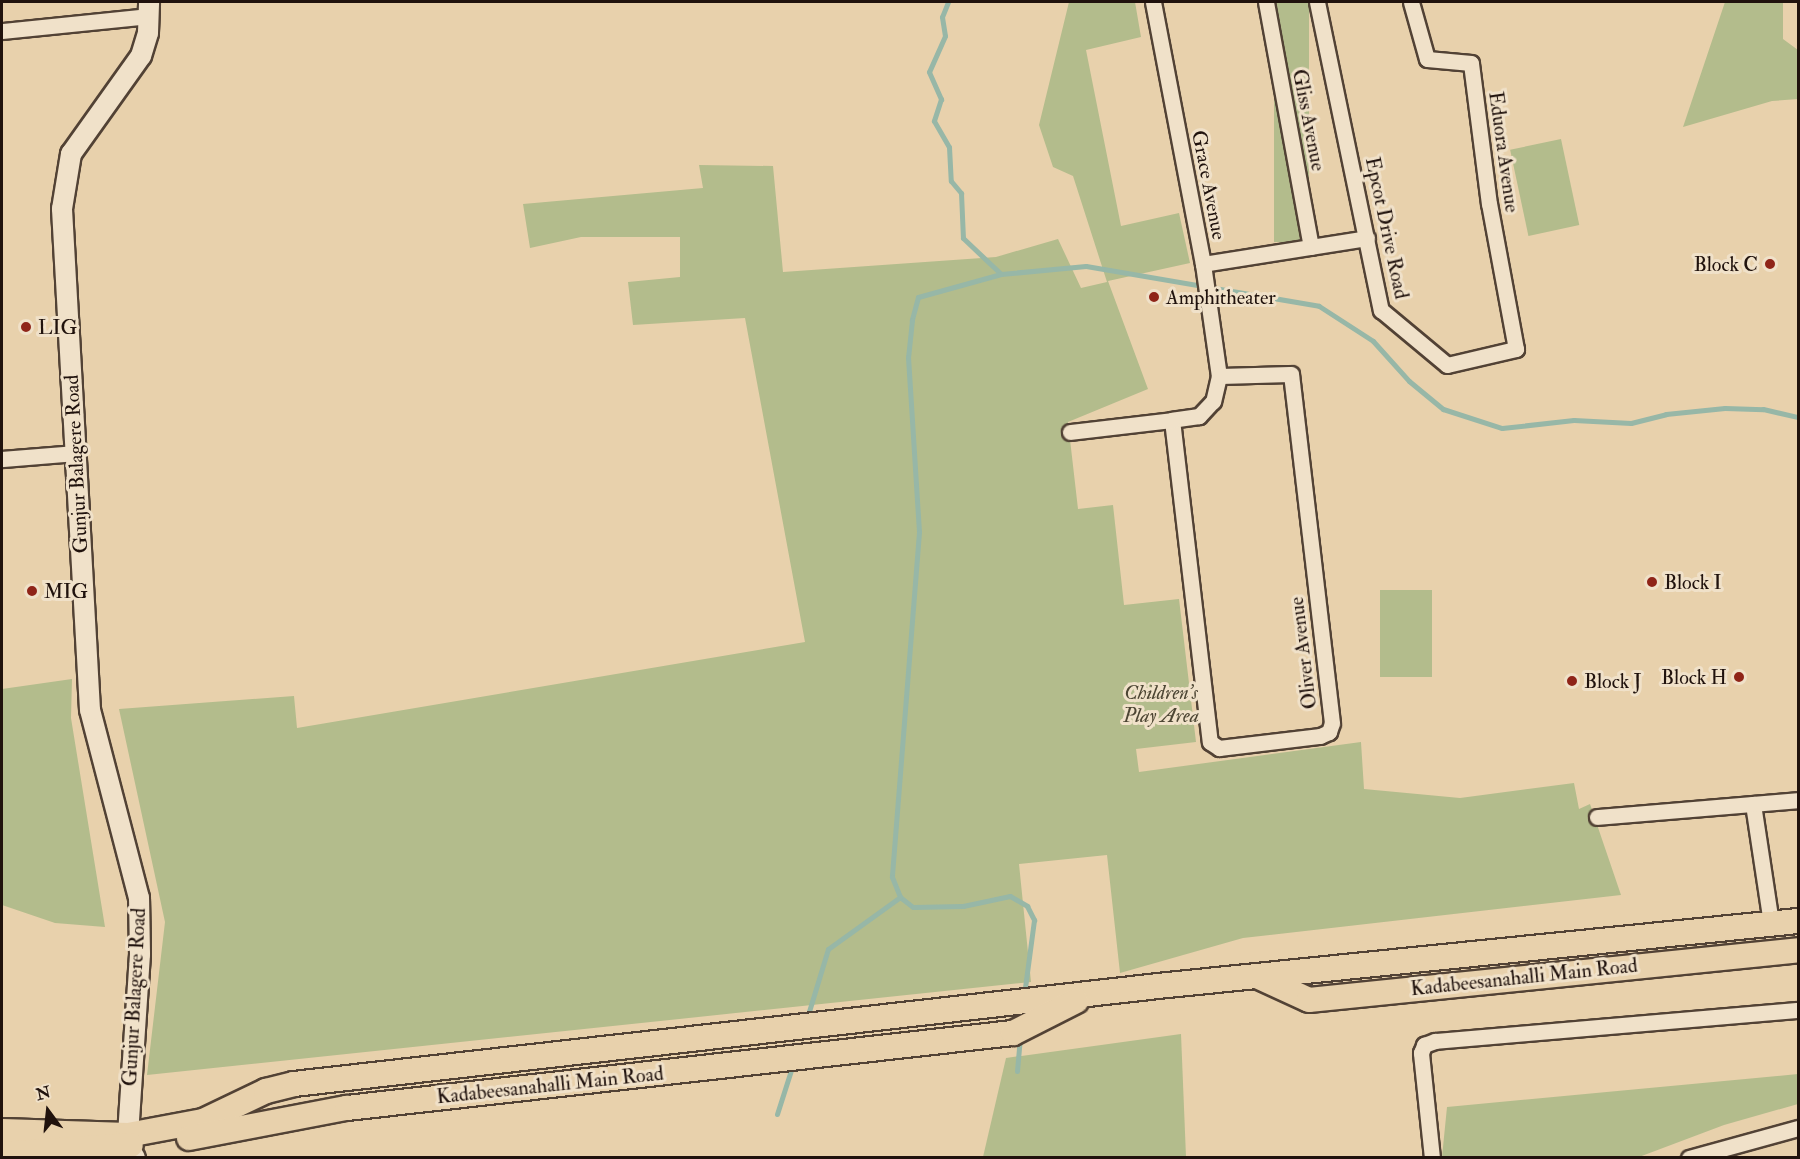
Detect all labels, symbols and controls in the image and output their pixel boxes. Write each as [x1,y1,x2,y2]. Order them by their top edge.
street label: Gliss Avenue [1287,67,1331,173]
street label: Eduora Avenue [1484,90,1524,214]
street label: Grace Avenue [1187,128,1231,242]
street label: Epcot Drive Road [1360,155,1414,301]
place label: Block C [1694,252,1758,276]
marker: Block C [1763,257,1777,271]
place label: Amphitheater [1166,285,1276,309]
marker: Amphitheater [1147,290,1161,304]
place label: LIG [38,315,77,339]
marker: LIG [19,320,33,334]
street label: Gunjur Balagere Road [59,374,93,554]
place label: Block I [1664,570,1722,594]
marker: Block I [1645,575,1659,589]
place label: MIG [44,579,88,603]
marker: MIG [25,584,39,598]
street label: Oliver Avenue [1284,596,1322,710]
place label: Block H [1661,665,1727,689]
place label: Block J [1584,669,1642,693]
marker: Block H [1732,670,1746,684]
marker: Block J [1565,674,1579,688]
park label: Children's Play Area [1123,681,1199,728]
street label: Gunjur Balagere Road [117,907,151,1087]
street label: Kadabeesanahalli Main Road [1409,953,1639,1001]
street label: Kadabeesanahalli Main Road [435,1061,665,1109]
north arrow [18,1081,78,1141]
text: N [34,1082,53,1105]

